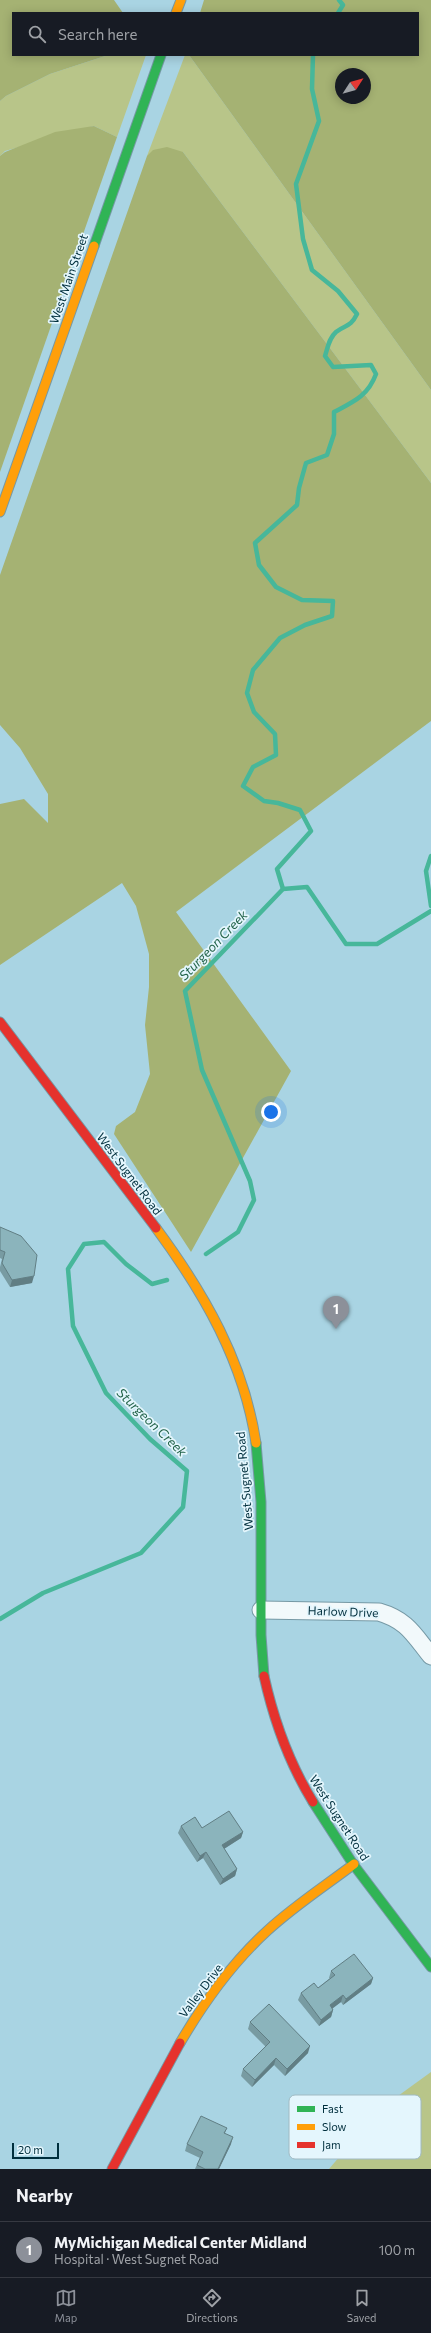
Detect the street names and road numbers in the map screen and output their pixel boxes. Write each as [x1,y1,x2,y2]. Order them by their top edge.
street label: West Main Street [46,232,90,325]
street label: West Sugnet Road [94,1130,165,1217]
street label: West Sugnet Road [233,1431,255,1531]
street label: Harlow Drive [307,1603,379,1619]
street label: West Sugnet Road [307,1772,373,1863]
street label: Valley Drive [175,1961,225,2020]

